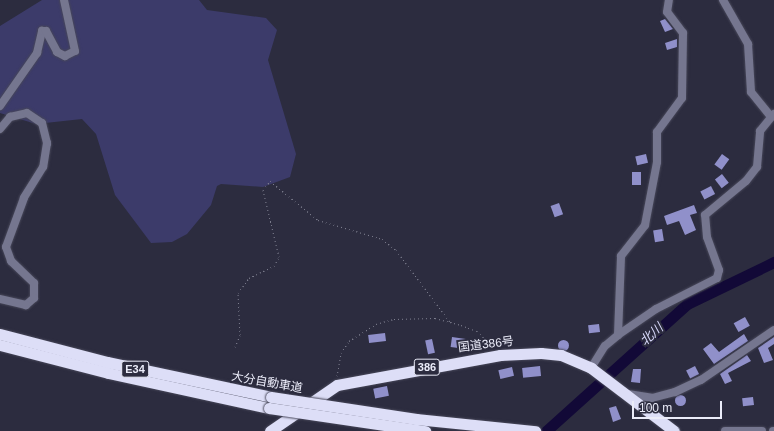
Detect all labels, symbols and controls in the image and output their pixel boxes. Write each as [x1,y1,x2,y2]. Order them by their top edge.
water label: 北川 [637,321,667,349]
street label: 国道386号 [457,334,515,356]
road number: 386 [413,358,441,376]
road number: E34 [121,360,149,378]
street label: 大分自動車道 [230,370,304,396]
scale bar [634,393,724,419]
text: 100 m [639,401,672,415]

